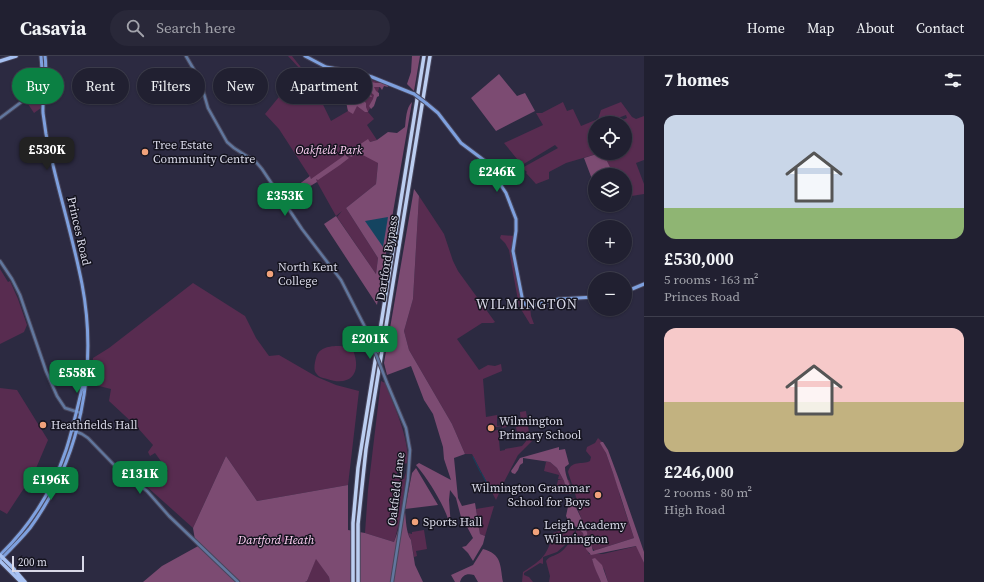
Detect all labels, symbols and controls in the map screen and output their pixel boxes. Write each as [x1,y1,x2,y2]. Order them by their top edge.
search box [110,10,390,46]
text: Casavia [20,15,86,41]
icon: search [124,17,146,39]
text: Search here [156,17,235,38]
text: Home [747,18,785,38]
text: Map [807,18,834,38]
text: About [856,18,894,38]
text: Contact [916,18,964,38]
chip: Buy [12,68,64,104]
chip: Rent [72,68,129,104]
chip: Filters [137,68,205,104]
chip: New [213,68,268,104]
chip: Apartment [276,68,372,104]
text: 7 homes [664,68,729,92]
icon: filters [942,69,964,91]
map controls [588,116,632,316]
button: locate [588,116,632,160]
pin: £530K [19,137,75,171]
place label: Tree Estate Community Centre [153,137,255,167]
text: £530K [28,141,66,158]
icon: home [778,141,850,213]
park label: Oakfield Park [296,142,363,158]
marker: Tree Estate Community Centre [140,147,150,157]
pin: £246K [469,159,525,193]
text: £246K [478,163,516,180]
button: layers [588,168,632,212]
pin: £353K [257,183,313,217]
text: £353K [266,187,304,204]
street label: Princes Road [63,195,95,267]
street label: Dartford Bypass [372,214,402,302]
button: + [588,220,632,264]
text: £530,000 [664,247,734,271]
place label: North Kent College [278,259,338,289]
marker: North Kent College [265,269,275,279]
text: 5 rooms · 163 m² [664,271,759,288]
button: − [588,272,632,316]
text: Princes Road [664,288,740,305]
district label: WILMINGTON [476,294,578,314]
pin: £201K [342,326,398,360]
text: £201K [351,330,389,347]
icon: home [778,354,850,426]
pin: £558K [49,360,105,394]
text: £558K [58,364,96,381]
place label: Wilmington Primary School [499,413,582,443]
place label: Heathfields Hall [51,417,138,433]
marker: Heathfields Hall [38,420,48,430]
marker: Wilmington Primary School [486,423,496,433]
street label: Oakfield Lane [384,451,408,527]
text: £246,000 [664,460,734,484]
pin: £131K [112,461,168,495]
text: £131K [121,465,159,482]
pin: £196K [23,467,79,501]
text: £196K [32,471,70,488]
place label: Wilmington Grammar School for Boys [471,480,590,510]
text: 2 rooms · 80 m² [664,484,752,501]
marker: Wilmington Grammar School for Boys [593,490,603,500]
text: High Road [664,501,725,518]
place label: Sports Hall [423,514,483,530]
marker: Sports Hall [410,517,420,527]
place label: Leigh Academy Wilmington [544,517,627,547]
marker: Leigh Academy Wilmington [531,527,541,537]
park label: Dartford Heath [237,532,315,548]
scale bar [12,554,84,573]
text: 200 m [18,555,47,570]

